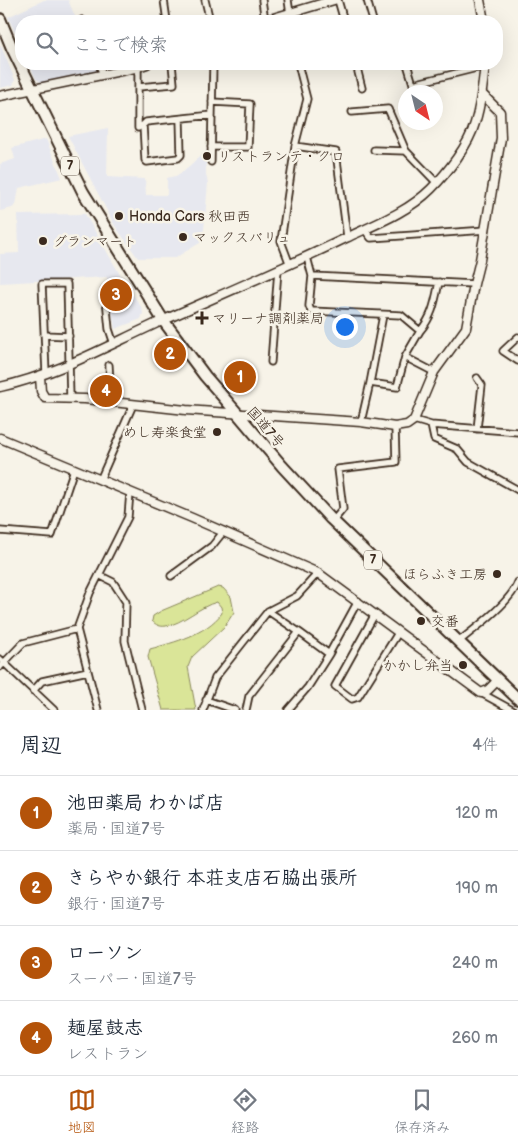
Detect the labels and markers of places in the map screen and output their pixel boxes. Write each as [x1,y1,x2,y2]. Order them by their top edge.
place label: リストランテ・クロ [217,148,345,165]
marker: リストランテ・クロ [201,150,213,162]
place label: Honda Cars 秋田西 [129,208,250,225]
marker: Honda Cars 秋田西 [113,210,125,222]
place label: マックスバリュ [193,229,291,246]
marker: マックスバリュ [177,231,189,243]
place label: グランマート [53,233,137,250]
marker: グランマート [37,235,49,247]
pin: 3 [100,276,132,314]
place label: マリーナ調剤薬局 [212,310,324,327]
marker: マリーナ調剤薬局 [196,312,208,324]
pin: 2 [154,335,186,373]
pin: 1 [224,358,256,396]
pin: 4 [90,372,122,410]
place label: めし寿楽食堂 [123,424,207,441]
marker: めし寿楽食堂 [211,426,223,438]
place label: ほらふき工房 [403,566,487,583]
marker: ほらふき工房 [491,568,503,580]
place label: 交番 [431,613,459,630]
marker: 交番 [415,615,427,627]
place label: かかし弁当 [383,657,453,674]
marker: かかし弁当 [457,659,469,671]

